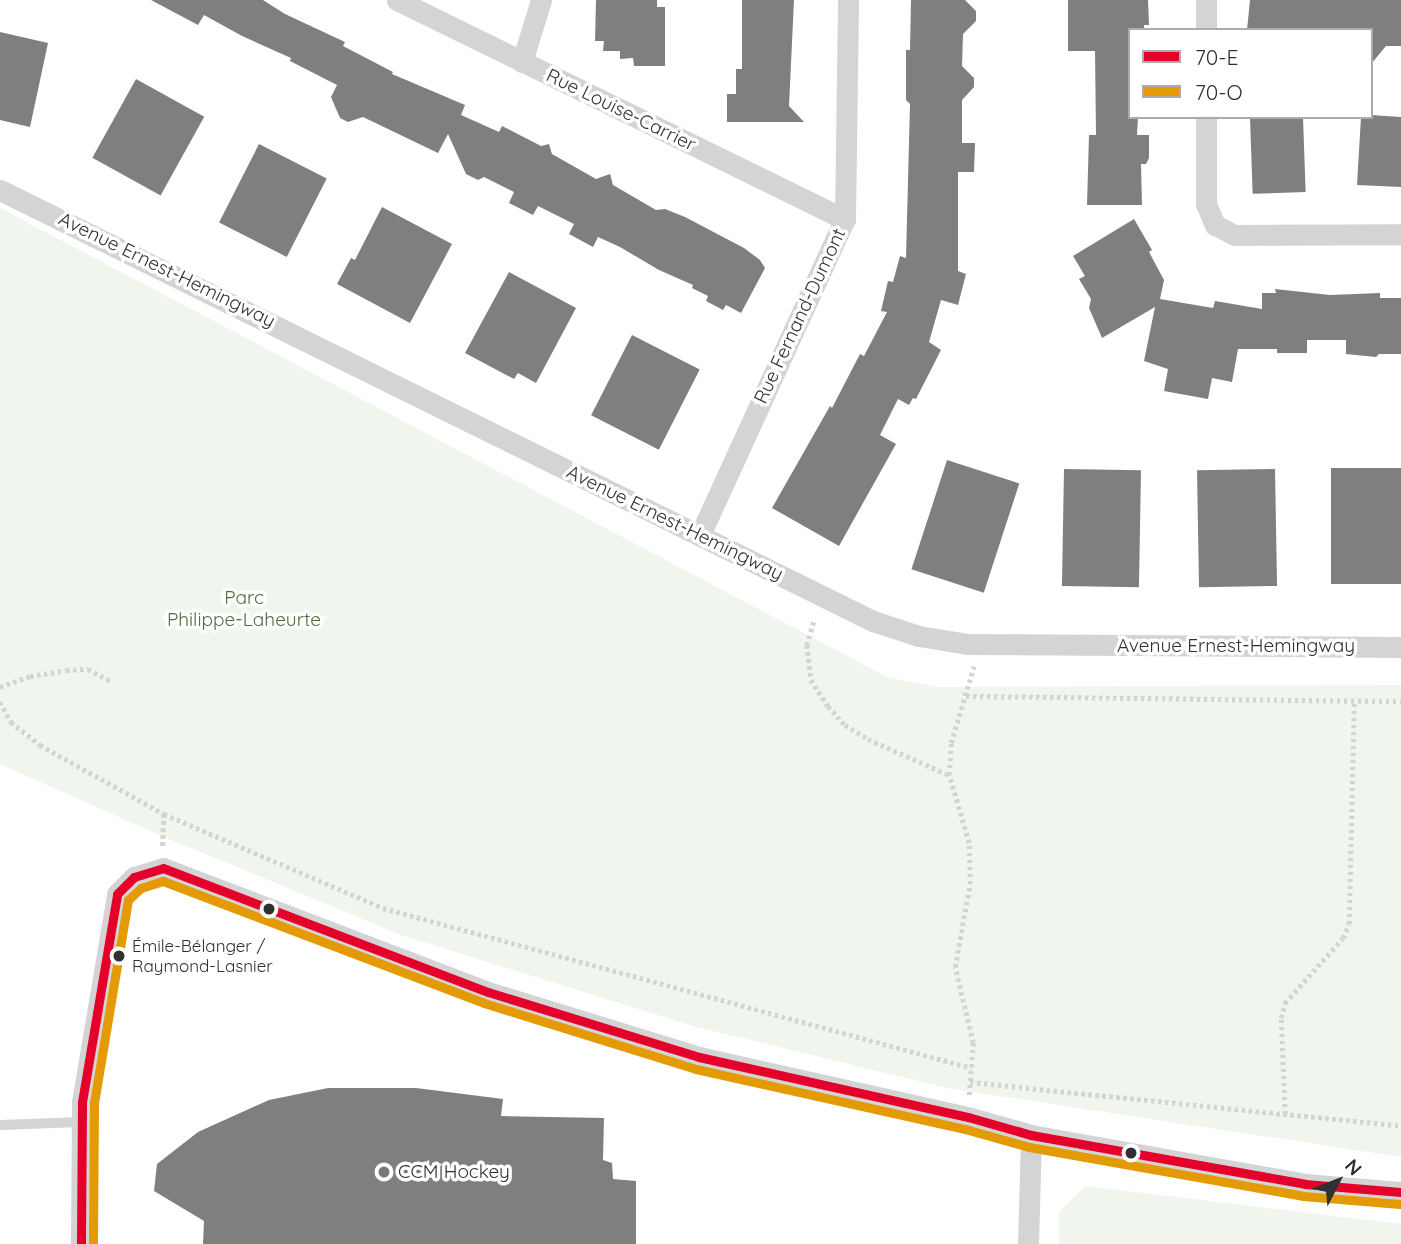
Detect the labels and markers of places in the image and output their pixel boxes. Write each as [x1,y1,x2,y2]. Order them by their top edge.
unlabelled marker [262,902,276,916]
place label: Émile-Bélanger / Raymond-Lasnier [132,936,273,976]
marker: Émile-Bélanger / Raymond-Lasnier [112,949,126,963]
unlabelled marker [1124,1146,1138,1160]
place label: CCM Hockey [398,1161,510,1183]
marker: CCM Hockey [376,1164,392,1180]

